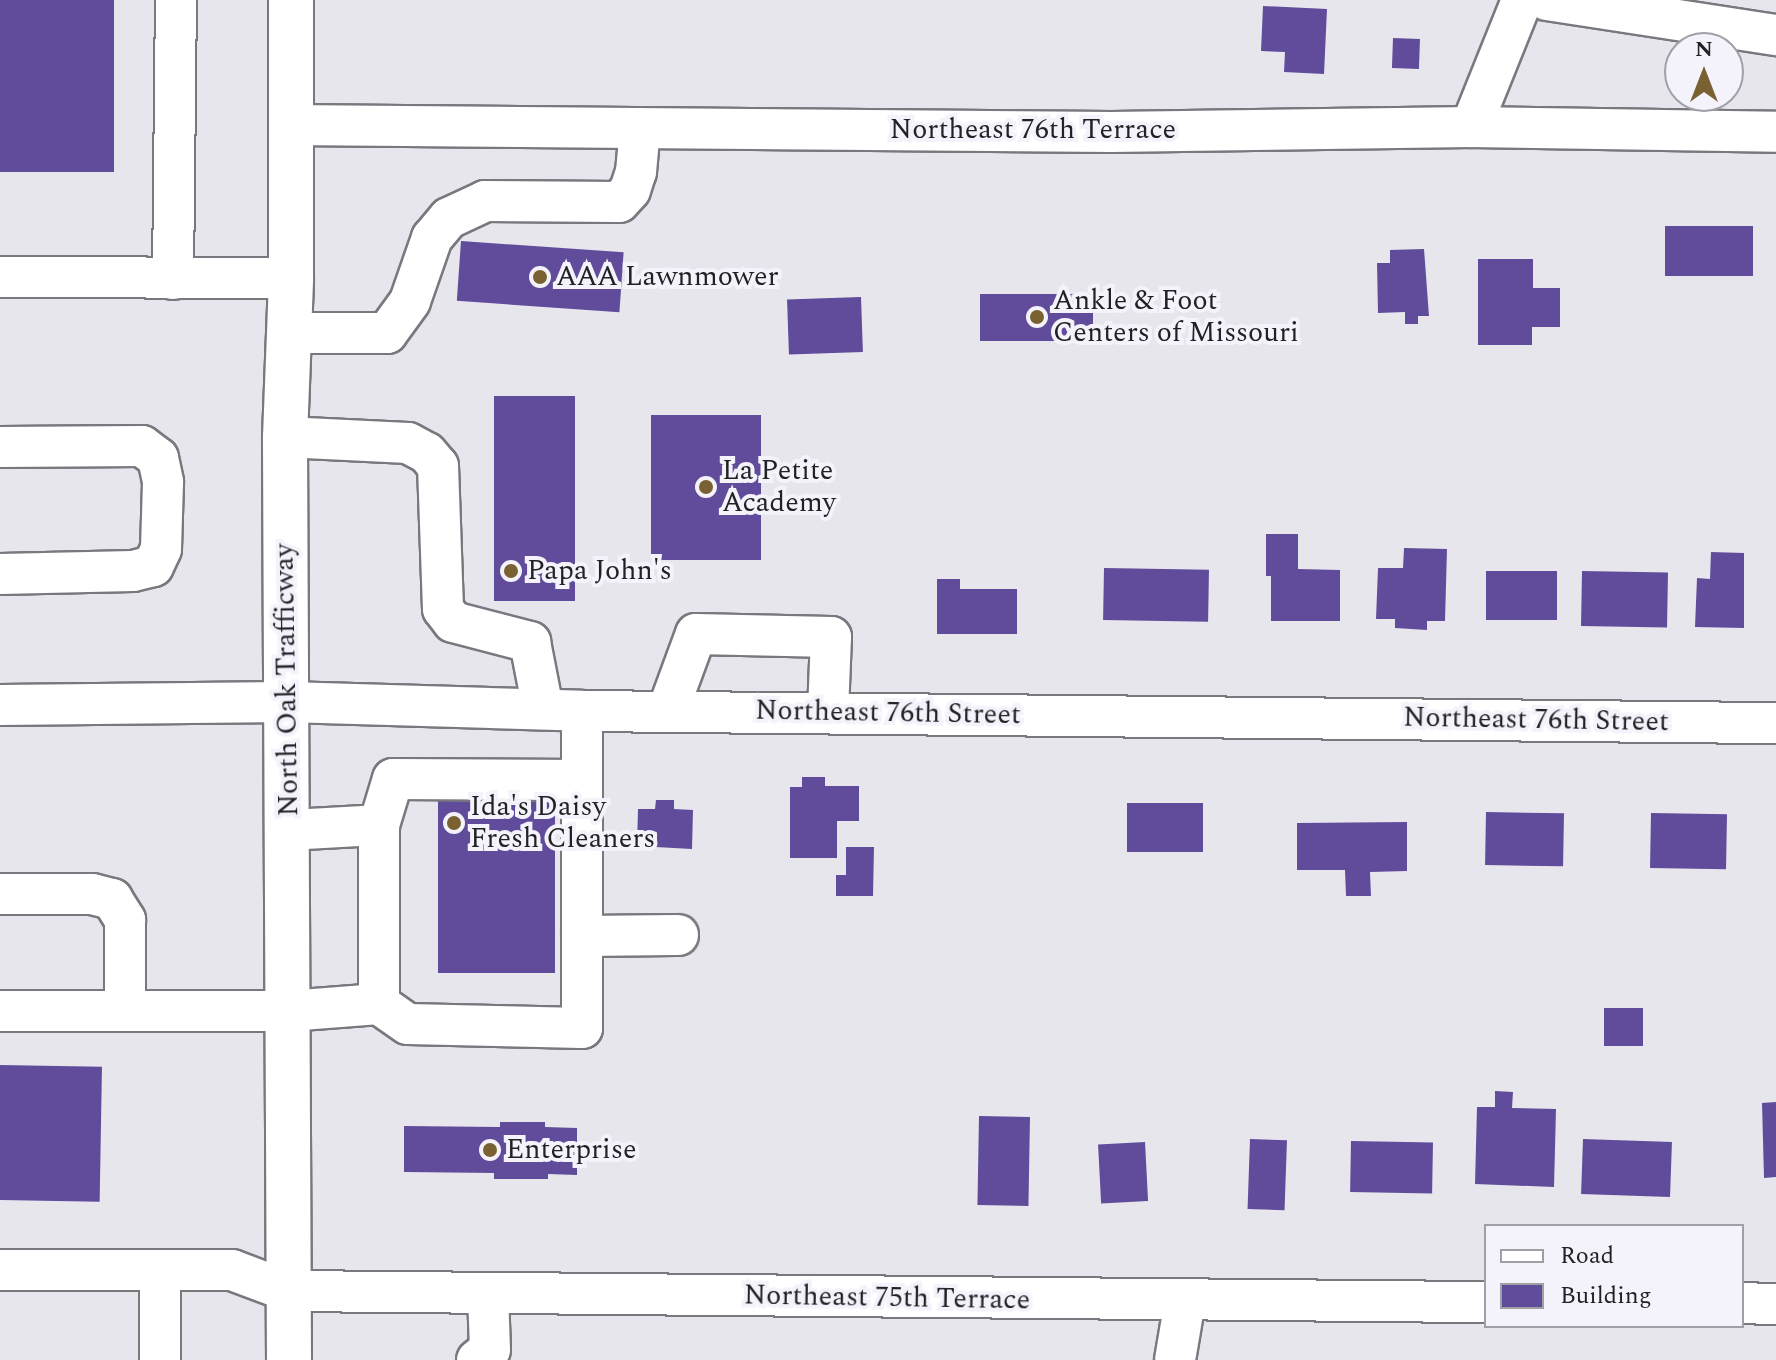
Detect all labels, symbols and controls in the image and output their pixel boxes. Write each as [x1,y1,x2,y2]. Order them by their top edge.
north arrow [1664,32,1744,112]
text: N [1695,33,1713,66]
street label: Northeast 76th Terrace [890,113,1176,147]
place label: AAA Lawnmower [556,260,779,294]
marker: AAA Lawnmower [531,268,549,286]
place label: Ankle & Foot Centers of Missouri [1053,284,1299,350]
marker: Ankle & Foot Centers of Missouri [1028,308,1046,326]
place label: La Petite Academy [722,454,836,520]
marker: La Petite Academy [697,478,715,496]
street label: North Oak Trafficway [268,543,306,817]
place label: Papa John's [527,554,672,588]
marker: Papa John's [502,562,520,580]
street label: Northeast 76th Street [755,694,1021,732]
street label: Northeast 76th Street [1403,701,1669,739]
place label: Ida's Daisy Fresh Cleaners [470,790,655,856]
marker: Ida's Daisy Fresh Cleaners [445,814,463,832]
place label: Enterprise [506,1133,637,1167]
marker: Enterprise [481,1141,499,1159]
legend [1484,1224,1744,1328]
text: Road [1560,1238,1614,1274]
text: Building [1560,1278,1652,1314]
street label: Northeast 75th Terrace [744,1279,1030,1317]

